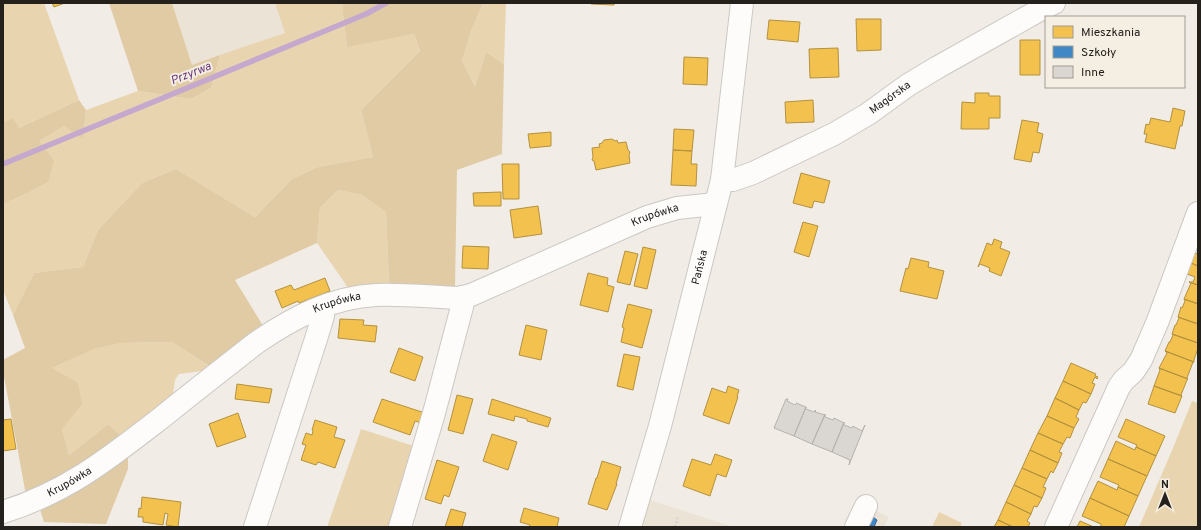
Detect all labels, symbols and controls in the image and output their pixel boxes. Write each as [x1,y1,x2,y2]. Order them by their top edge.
legend [1045,16,1185,88]
text: Mieszkania [1081,25,1140,41]
text: Szkoły [1081,45,1116,61]
water label: Przyrwa [168,58,214,89]
text: Inne [1081,65,1105,81]
street label: Magórska [867,78,914,117]
street label: Krupówka [629,201,681,230]
street label: Pańska [689,248,711,286]
street label: Krupówka [311,289,362,317]
street label: Krupówka [45,464,95,501]
north arrow [1145,474,1185,514]
text: N [1161,478,1169,492]

